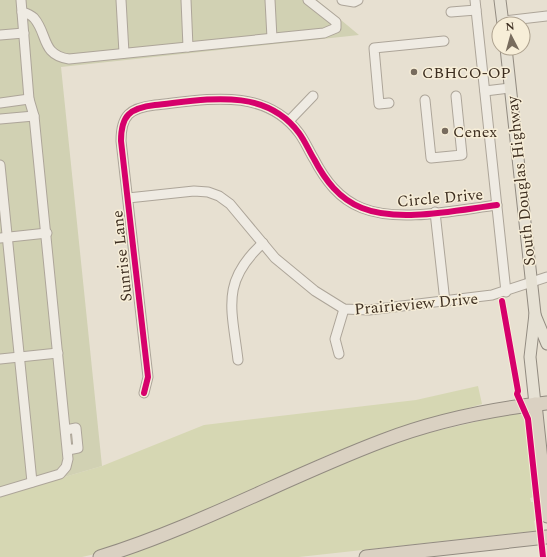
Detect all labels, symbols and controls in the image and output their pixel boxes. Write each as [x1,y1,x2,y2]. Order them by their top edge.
north arrow [491,16,531,56]
text: N [505,18,515,35]
place label: CBHCO-OP [422,61,511,85]
marker: CBHCO-OP [409,67,419,77]
street label: South Douglas Highway [500,93,542,267]
place label: Cenex [453,120,497,144]
marker: Cenex [440,126,450,136]
street label: Circle Drive [396,182,484,214]
street label: Sunrise Lane [105,209,139,303]
street label: Prairieview Drive [353,287,479,321]

